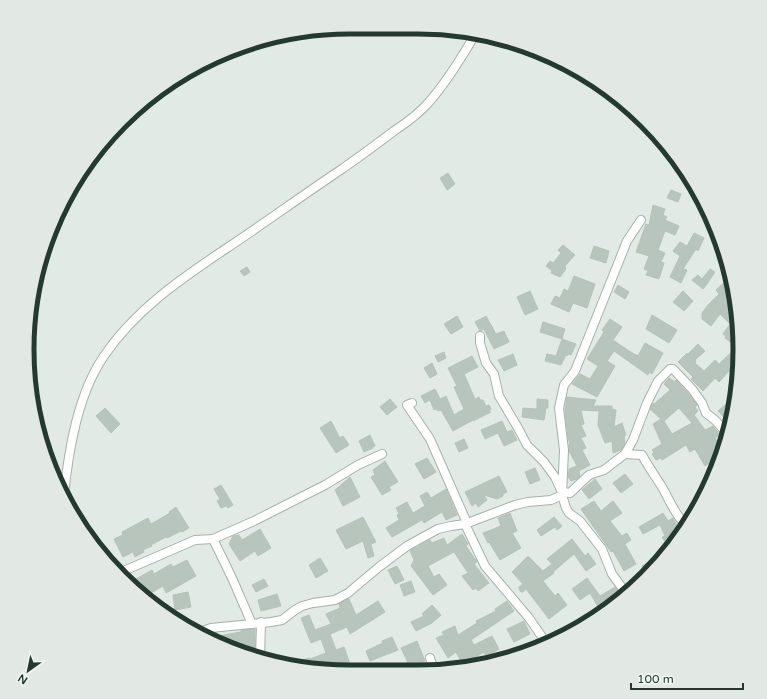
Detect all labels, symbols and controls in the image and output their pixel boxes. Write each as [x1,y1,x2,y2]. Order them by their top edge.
north arrow [8,651,48,691]
scale bar [631,665,743,691]
text: N [16,671,30,687]
text: 100 m [637,672,674,686]

